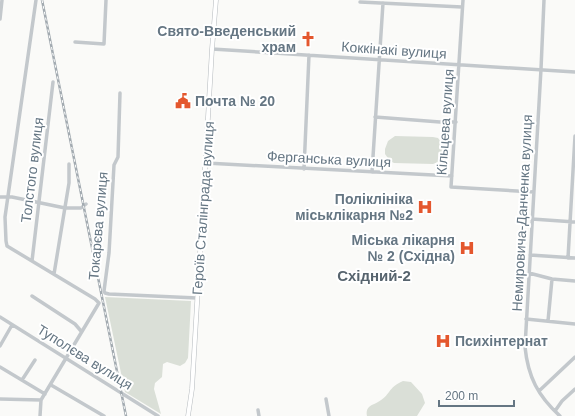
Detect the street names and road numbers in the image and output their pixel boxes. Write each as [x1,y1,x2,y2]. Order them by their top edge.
street label: Коккінакі вулиця [341,38,447,62]
street label: Кільцева вулиця [433,68,457,176]
street label: Немировича-Данченка вулиця [509,114,535,312]
street label: Толстого вулиця [18,116,46,224]
street label: Героїв Сталінграда вулиця [189,120,217,296]
street label: Ферганська вулиця [266,148,392,170]
street label: Токарєва вулиця [85,171,111,281]
street label: Туполєва вулиця [34,321,136,393]

